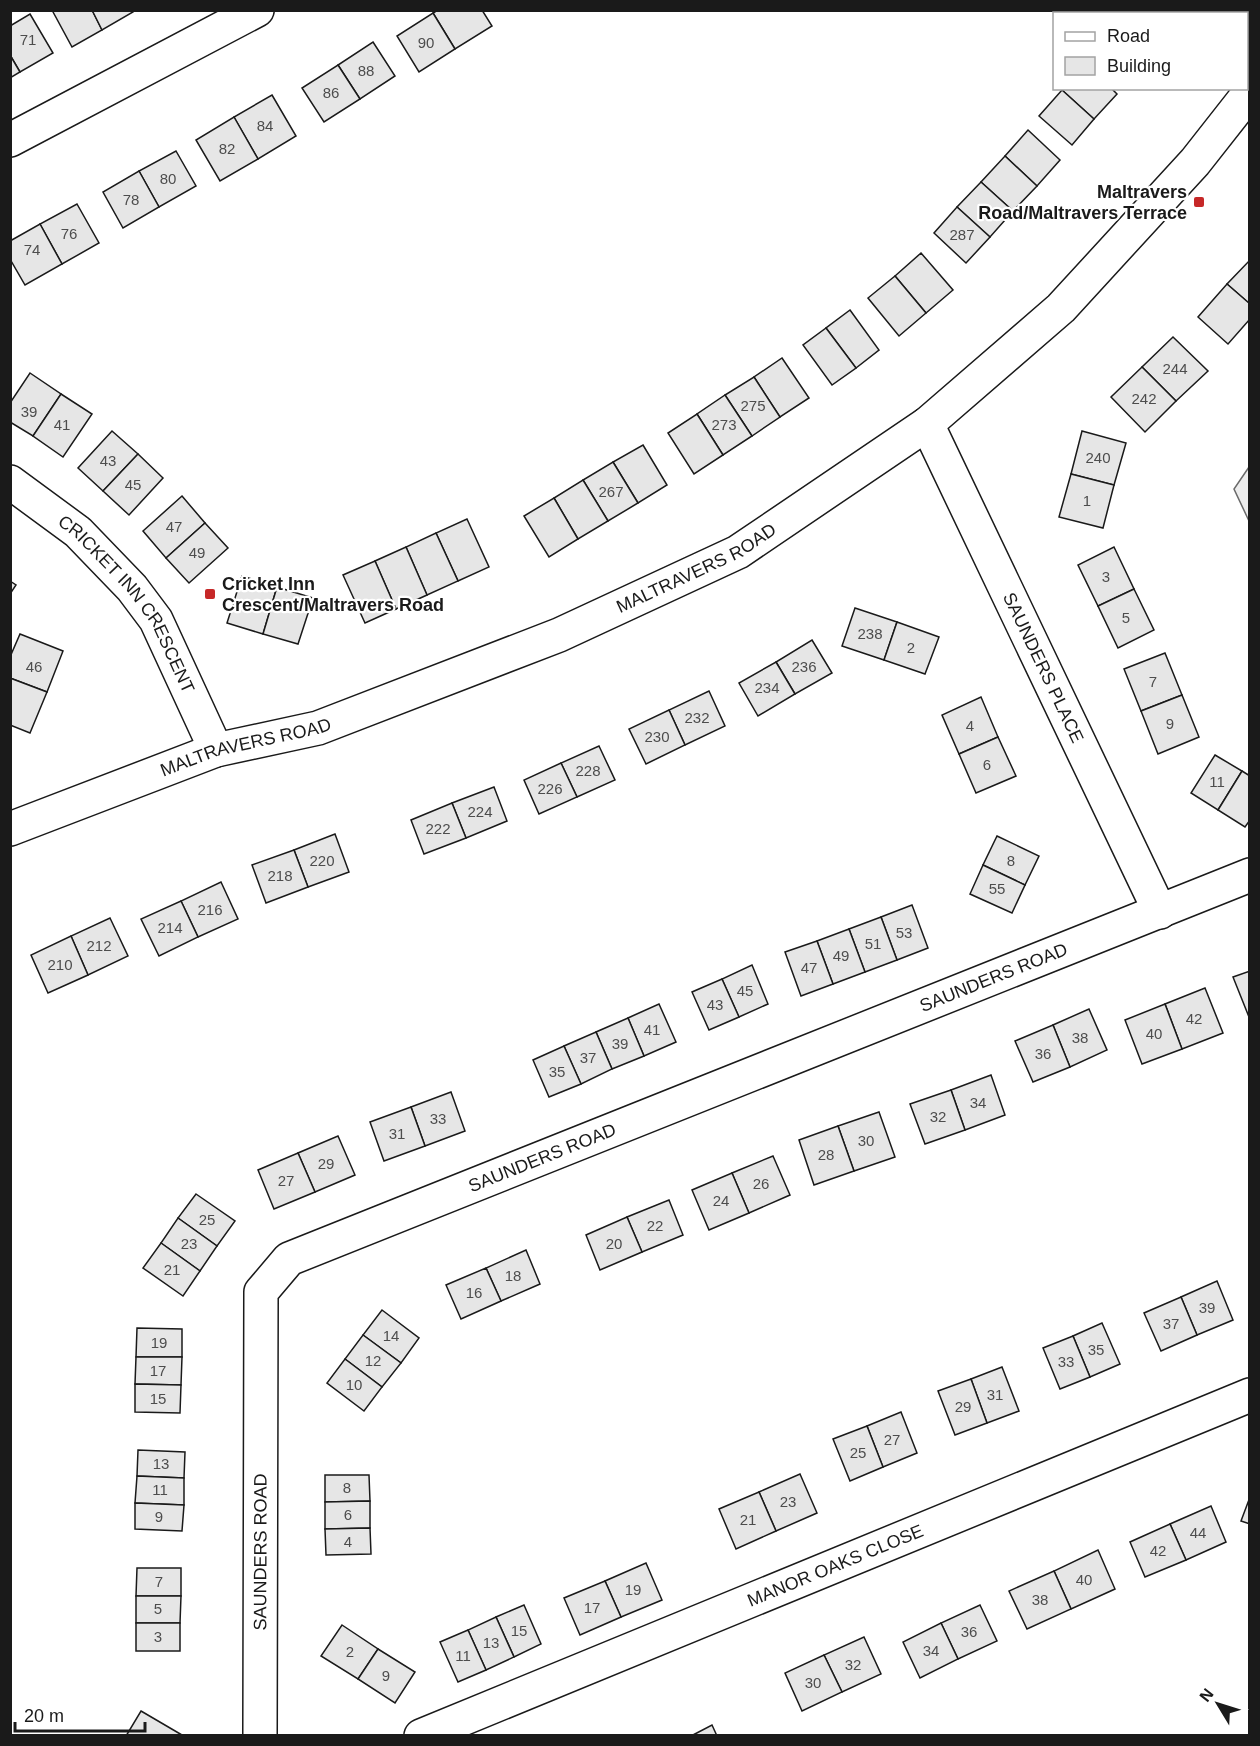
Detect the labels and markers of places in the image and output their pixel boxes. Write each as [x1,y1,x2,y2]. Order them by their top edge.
place label: Maltravers Road/Maltravers Terrace [978,182,1187,223]
marker: Maltravers Road/Maltravers Terrace [1192,195,1206,209]
place label: Cricket Inn Crescent/Maltravers Road [222,574,444,615]
marker: Cricket Inn Crescent/Maltravers Road [203,587,217,601]

